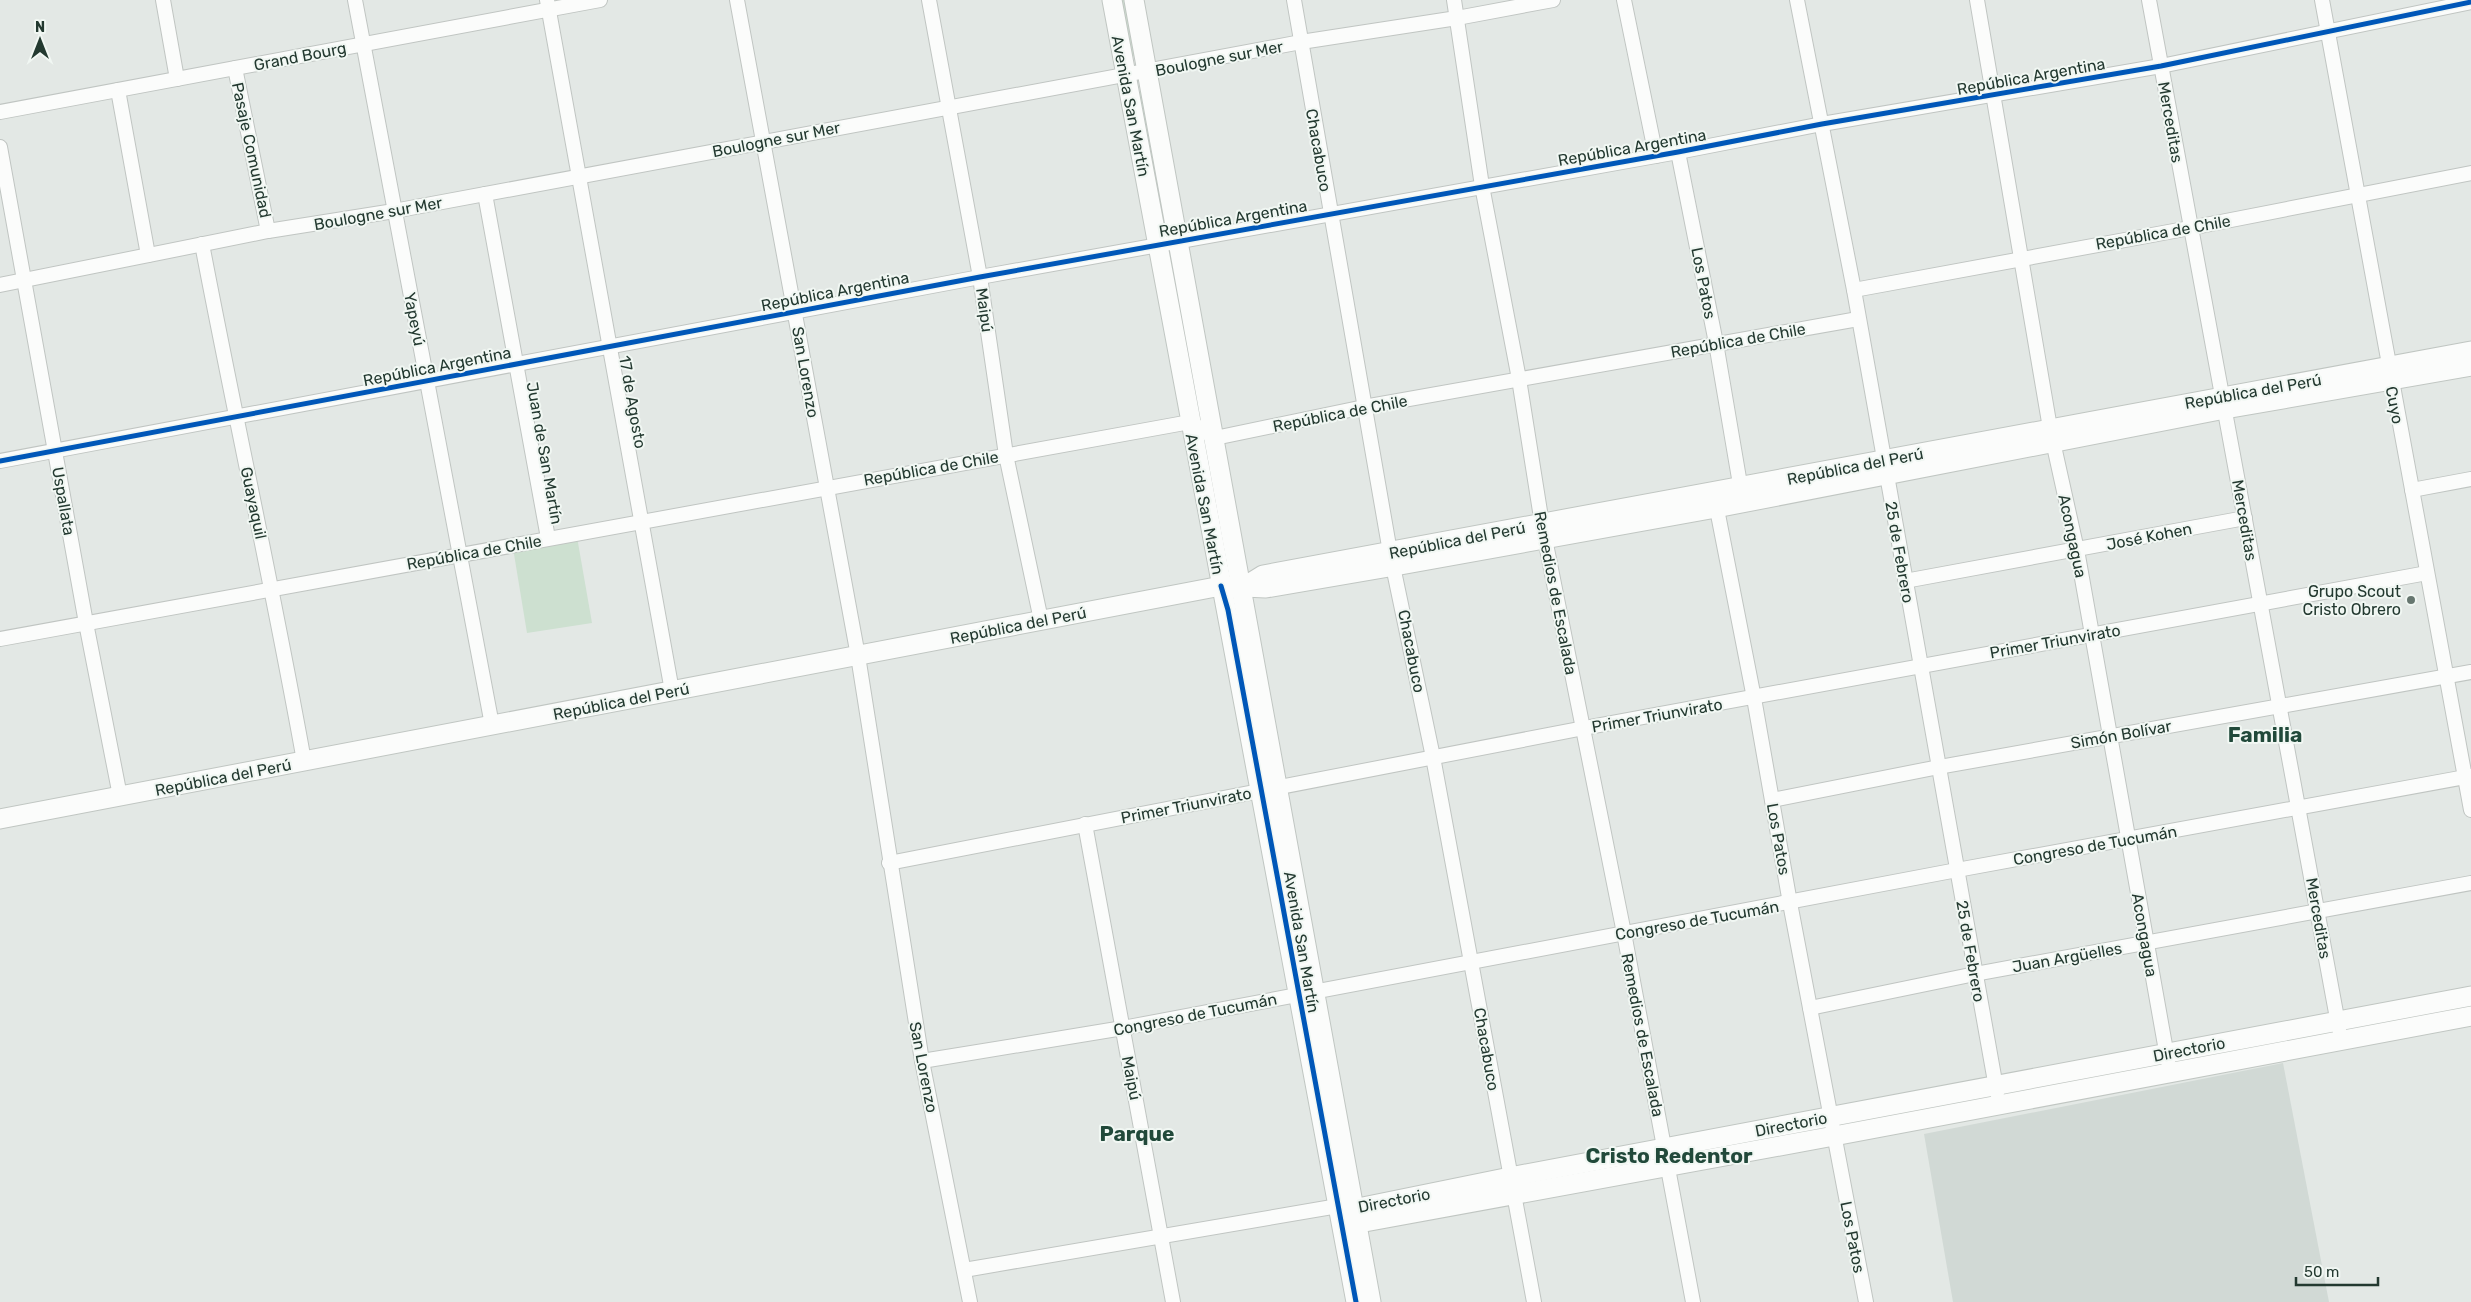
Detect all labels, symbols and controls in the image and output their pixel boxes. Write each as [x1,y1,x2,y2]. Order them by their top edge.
north arrow [15,15,65,65]
text: N [35,19,45,36]
street label: Avenida San Martín [1107,34,1154,178]
street label: Boulogne sur Mer [1154,37,1285,80]
street label: Grand Bourg [252,38,348,75]
street label: República Argentina [1955,54,2107,99]
street label: Merceditas [2154,80,2187,164]
street label: Pasaje Comunidad [228,81,275,220]
street label: Chacabuco [1302,107,1335,193]
street label: Boulogne sur Mer [711,118,842,161]
street label: República Argentina [1556,125,1708,170]
street label: Boulogne sur Mer [312,193,444,234]
street label: República Argentina [1157,196,1309,241]
street label: República de Chile [2094,211,2232,254]
street label: Los Patos [1687,246,1720,321]
street label: República Argentina [759,268,911,315]
street label: Maipú [972,287,997,333]
street label: Yapeyú [400,291,429,348]
street label: República de Chile [1669,319,1807,362]
street label: San Lorenzo [788,325,823,419]
street label: República Argentina [361,343,513,390]
street label: 17 de Agosto [615,354,650,450]
street label: República del Perú [2183,370,2323,413]
street label: Juan de San Martín [523,380,566,526]
street label: Cuyo [2382,385,2407,426]
street label: República de Chile [1271,391,1409,436]
street label: Avenida San Martín [1181,432,1228,576]
street label: República del Perú [1785,444,1925,489]
street label: República de Chile [862,447,1000,490]
street label: Uspallata [48,465,79,537]
street label: Guayaquil [237,465,270,541]
street label: Merceditas [2228,478,2261,562]
street label: Acongagua [2054,493,2091,580]
street label: 25 de Febrero [1881,500,1918,604]
street label: Remedios de Escalada [1530,510,1581,676]
street label: República del Perú [1387,518,1527,563]
street label: José Kohen [2105,519,2194,554]
street label: República de Chile [405,531,543,574]
place label: Grupo Scout Cristo Obrero [2303,582,2401,619]
marker: Grupo Scout Cristo Obrero [2405,594,2417,606]
street label: República del Perú [948,603,1088,648]
street label: Chacabuco [1394,608,1429,694]
street label: Primer Triunvirato [1988,621,2122,662]
street label: República del Perú [551,679,691,724]
street label: Primer Triunvirato [1590,695,1724,736]
street label: Simón Bolívar [2069,716,2173,753]
district label: Familia [2228,722,2302,747]
street label: República del Perú [153,755,293,800]
street label: Primer Triunvirato [1119,784,1253,827]
street label: Los Patos [1763,802,1794,876]
street label: Congreso de Tucumán [2012,822,2179,869]
street label: Avenida San Martín [1280,870,1323,1014]
street label: Merceditas [2302,876,2335,960]
street label: Acongagua [2128,892,2161,978]
street label: Congreso de Tucumán [1614,897,1781,944]
street label: 25 de Febrero [1952,899,1989,1003]
street label: Juan Argüelles [2011,938,2124,977]
street label: Remedios de Escalada [1617,952,1668,1118]
street label: Congreso de Tucumán [1112,989,1278,1040]
street label: Chacabuco [1470,1006,1503,1092]
street label: San Lorenzo [905,1020,942,1114]
street label: Directorio [2151,1033,2227,1066]
street label: Maipú [1118,1054,1145,1102]
street label: Directorio [1753,1108,1829,1141]
district label: Parque [1100,1121,1174,1146]
district label: Cristo Redentor [1585,1143,1753,1168]
street label: Directorio [1356,1184,1432,1217]
street label: Los Patos [1836,1200,1869,1275]
scale bar [2296,1254,2378,1286]
text: 50 m [2304,1263,2339,1281]

